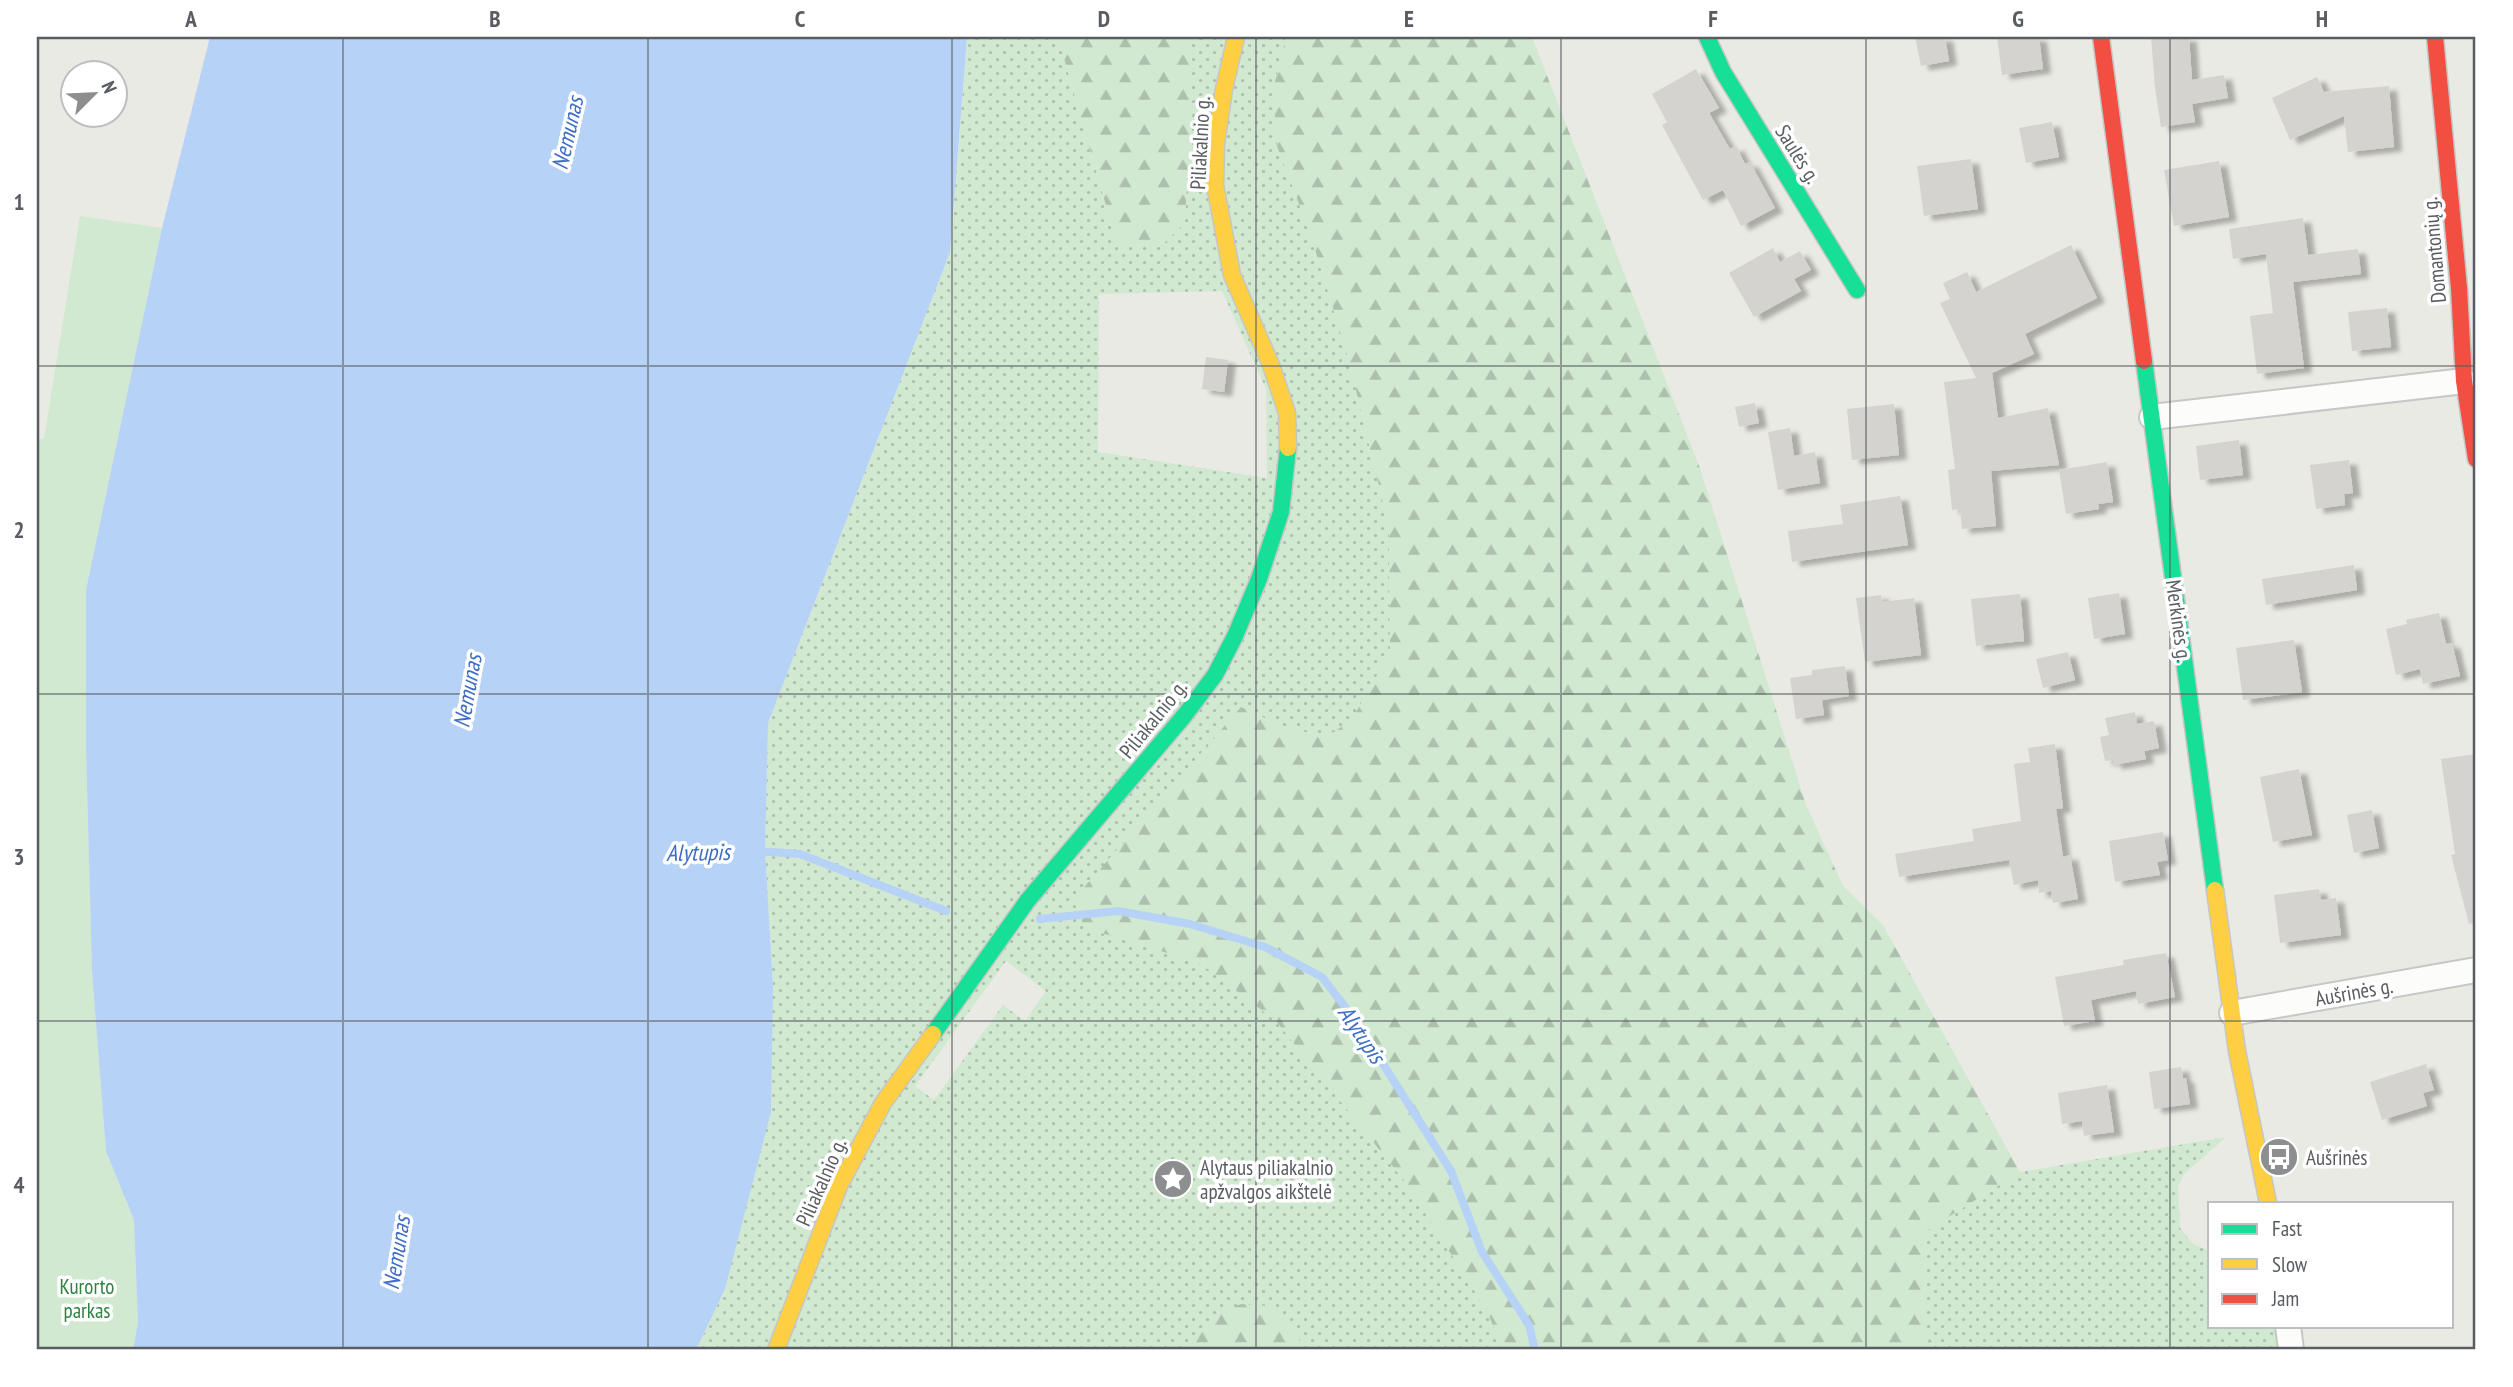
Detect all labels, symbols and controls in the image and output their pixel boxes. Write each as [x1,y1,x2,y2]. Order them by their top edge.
text: A [184,4,197,33]
text: B [489,4,501,33]
text: C [795,4,806,33]
text: D [1098,4,1110,33]
text: E [1404,4,1414,33]
text: F [1708,4,1718,33]
text: G [2012,4,2024,33]
text: H [2316,4,2328,33]
north arrow [60,60,130,130]
text: N [96,78,123,97]
water label: Nemunas [545,92,590,172]
street label: Piliakalnio g. [1184,96,1216,190]
street label: Saulės g. [1769,120,1827,188]
text: 1 [14,187,25,216]
street label: Domantonių g. [2416,196,2452,304]
text: 2 [14,515,25,544]
street label: Merkinės g. [2160,578,2198,664]
water label: Nemunas [446,650,488,730]
street label: Piliakalnio g. [1113,674,1193,764]
water label: Alytupis [666,837,732,867]
text: 3 [14,842,25,871]
street label: Aušrinės g. [2313,972,2395,1012]
water label: Alytupis [1332,999,1393,1070]
street label: Piliakalnio g. [790,1134,852,1230]
bus stop icon: Aušrinės [2258,1136,2300,1178]
place label: Aušrinės [2306,1144,2367,1171]
place label: Alytaus piliakalnio apžvalgos aikštelė [1200,1154,1333,1205]
place icon: Alytaus piliakalnio apžvalgos aikštelė [1152,1158,1194,1200]
text: 4 [14,1170,25,1199]
legend [2208,1202,2454,1328]
water label: Nemunas [376,1212,416,1292]
text: Fast [2272,1215,2302,1242]
text: Slow [2272,1251,2308,1278]
park label: Kurorto parkas [60,1273,114,1324]
text: Jam [2271,1285,2299,1312]

